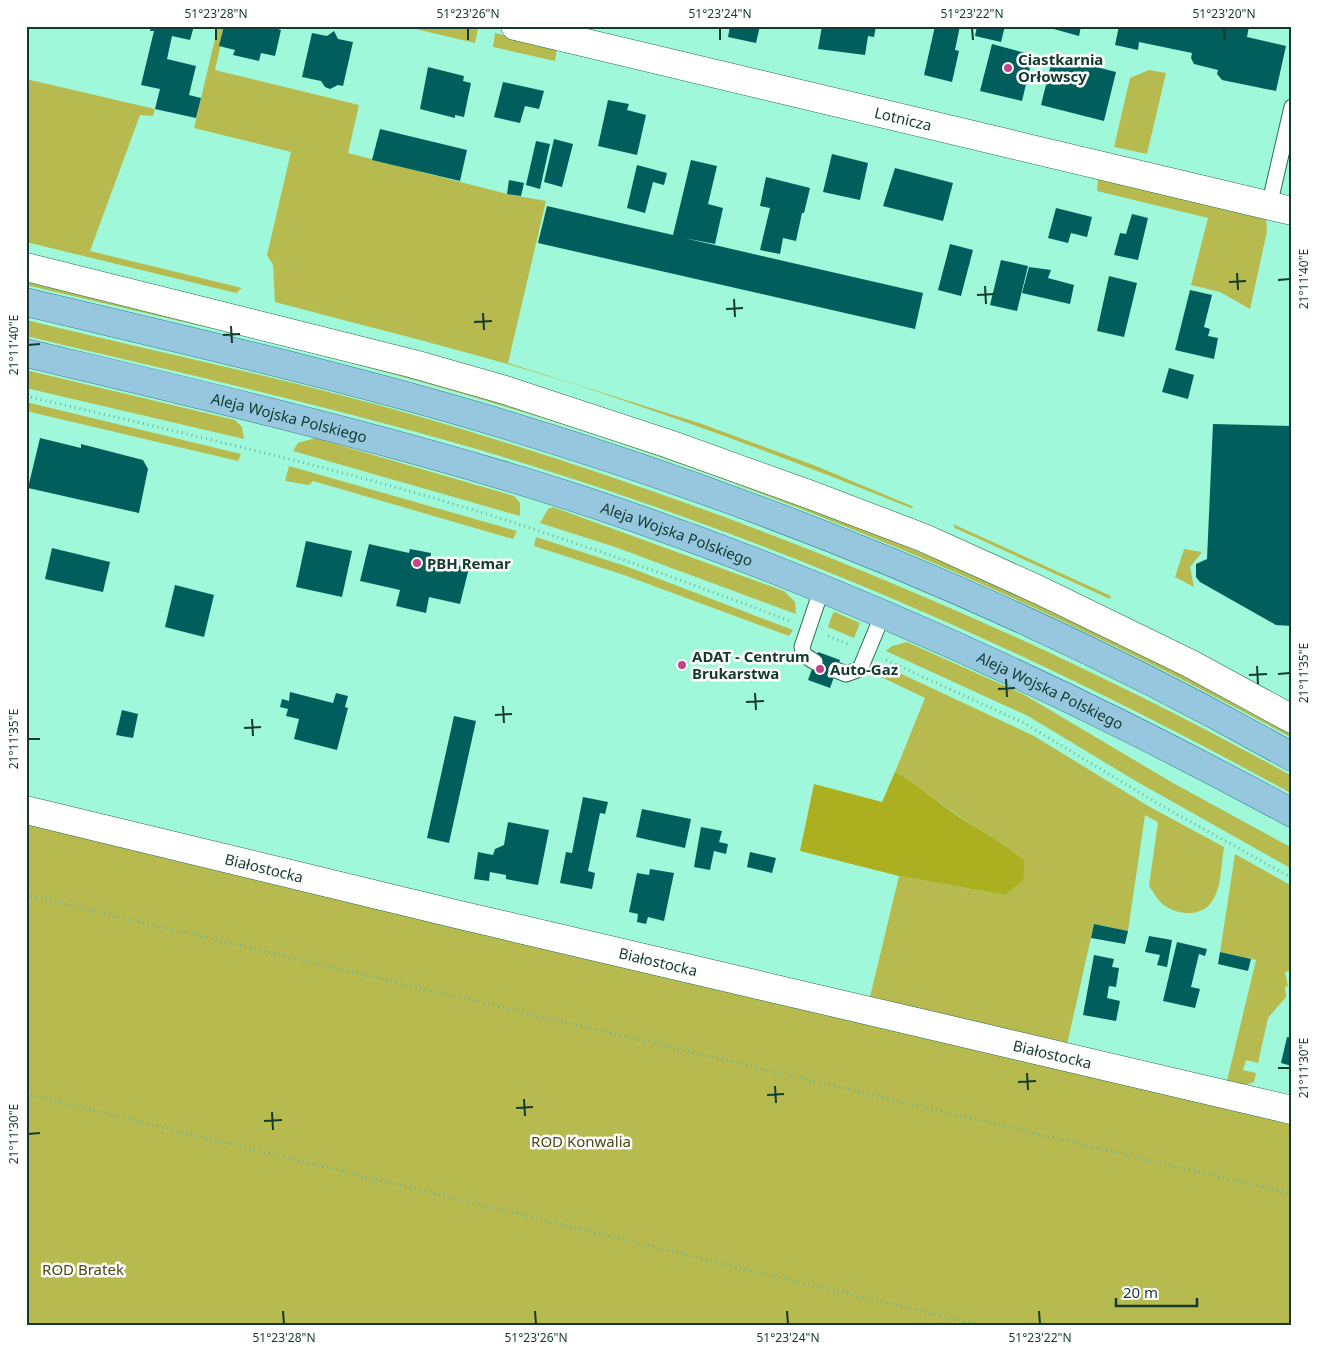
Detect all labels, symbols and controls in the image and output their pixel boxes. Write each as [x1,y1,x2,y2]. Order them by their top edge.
text: 51°23'28"N [184,5,248,22]
text: 51°23'26"N [436,5,500,22]
text: 51°23'24"N [688,5,752,22]
text: 51°23'22"N [940,5,1004,22]
text: 51°23'20"N [1192,5,1256,22]
place label: Ciastkarnia Orłowscy [1018,49,1103,86]
marker: Ciastkarnia Orłowscy [1002,62,1014,74]
street label: Lotnicza [873,102,934,135]
text: 21°11'40"E [1295,249,1312,309]
text: 21°11'40"E [5,315,22,375]
street label: Aleja Wojska Polskiego [209,388,369,447]
street label: Aleja Wojska Polskiego [598,497,756,570]
place label: PBH Remar [427,553,511,573]
marker: PBH Remar [411,557,423,569]
text: 21°11'35"E [1295,643,1312,703]
place label: ADAT - Centrum Brukarstwa [692,646,810,683]
street label: Aleja Wojska Polskiego [974,647,1127,734]
marker: ADAT - Centrum Brukarstwa [676,659,688,671]
place label: Auto-Gaz [830,659,898,679]
marker: Auto-Gaz [814,663,826,675]
text: 21°11'35"E [5,709,22,769]
street label: Białostocka [223,848,306,887]
street label: Białostocka [617,943,700,980]
street label: Białostocka [1011,1035,1094,1073]
text: 21°11'30"E [1295,1038,1312,1098]
text: 21°11'30"E [5,1104,22,1164]
park label: ROD Konwalia [531,1131,631,1151]
park label: ROD Bratek [42,1259,124,1279]
scale bar [1116,1276,1197,1308]
text: 20 m [1123,1282,1158,1302]
text: 51°23'28"N [252,1329,316,1346]
text: 51°23'26"N [504,1329,568,1346]
text: 51°23'24"N [756,1329,820,1346]
text: 51°23'22"N [1008,1329,1072,1346]

